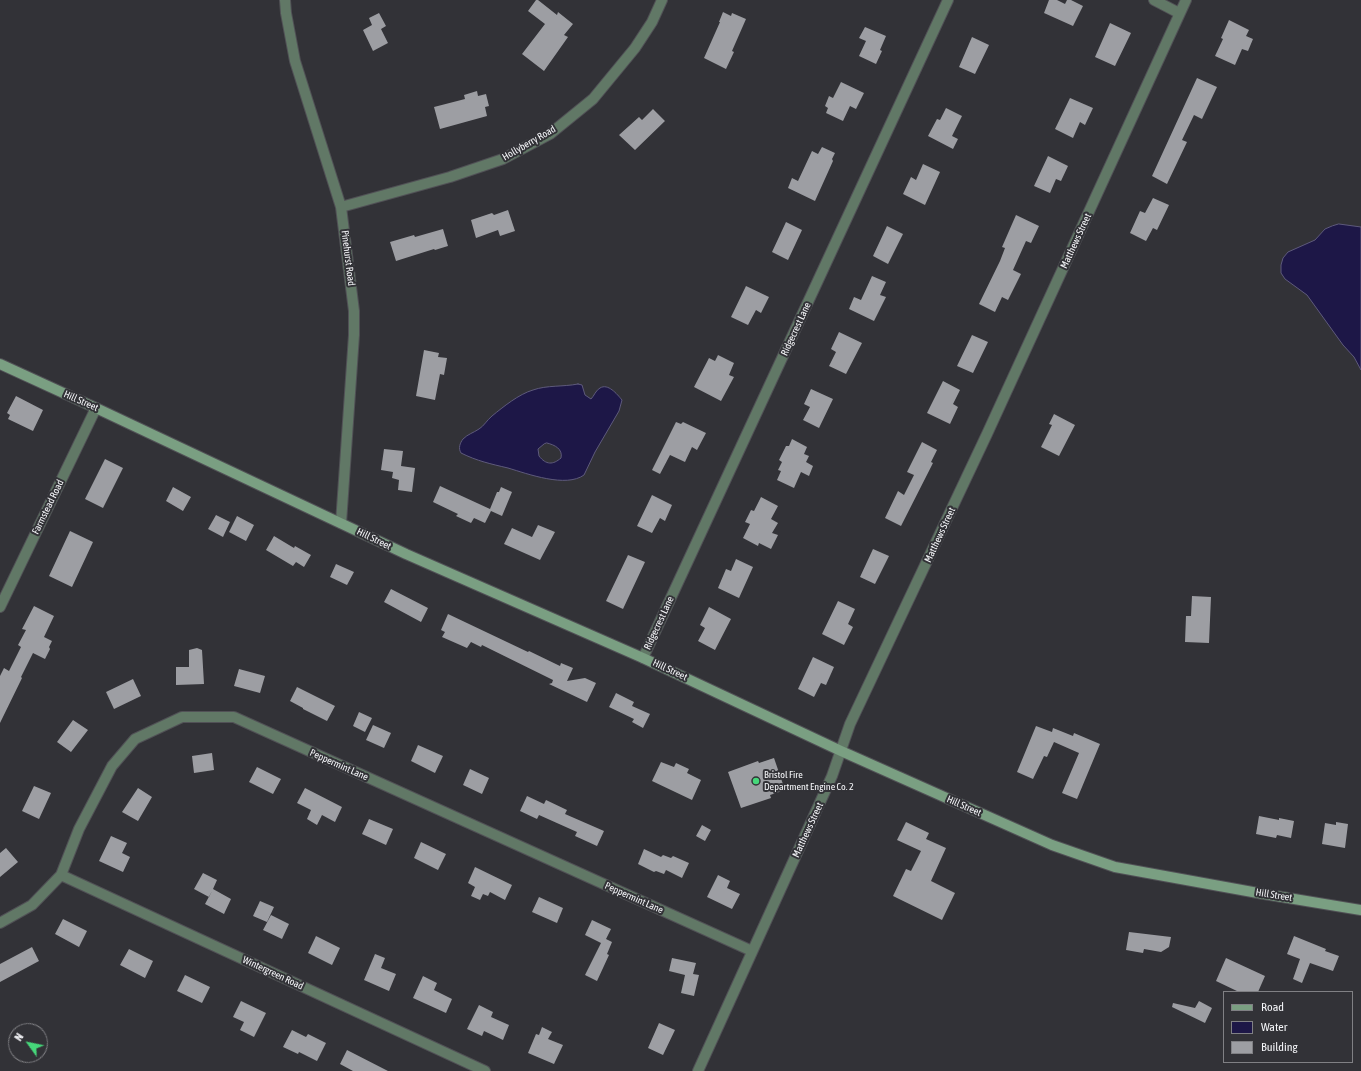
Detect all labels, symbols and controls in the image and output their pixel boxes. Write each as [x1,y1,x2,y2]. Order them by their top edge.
street label: Hollyberry Road [500,123,558,163]
street label: Matthews Street [1058,212,1094,270]
street label: Pinehurst Road [339,230,357,286]
street label: Ridgecrest Lane [778,300,814,358]
street label: Hill Street [62,388,100,414]
street label: Farmstead Road [30,478,66,536]
street label: Matthews Street [922,506,958,564]
street label: Hill Street [355,526,393,552]
street label: Ridgecrest Lane [641,594,677,652]
street label: Hill Street [651,657,689,683]
street label: Peppermint Lane [308,747,370,783]
place label: Bristol Fire Department Engine Co. 2 [764,769,854,792]
marker: Bristol Fire Department Engine Co. 2 [751,776,761,786]
street label: Hill Street [945,793,983,819]
street label: Matthews Street [790,801,826,859]
street label: Peppermint Lane [603,880,665,916]
street label: Hill Street [1255,886,1293,904]
street label: Wintergreen Road [241,954,305,992]
legend [1223,991,1353,1063]
text: Road [1261,1000,1284,1014]
text: Water [1261,1020,1287,1034]
north arrow [8,1023,48,1063]
text: N [12,1031,26,1043]
text: Building [1261,1040,1298,1054]

